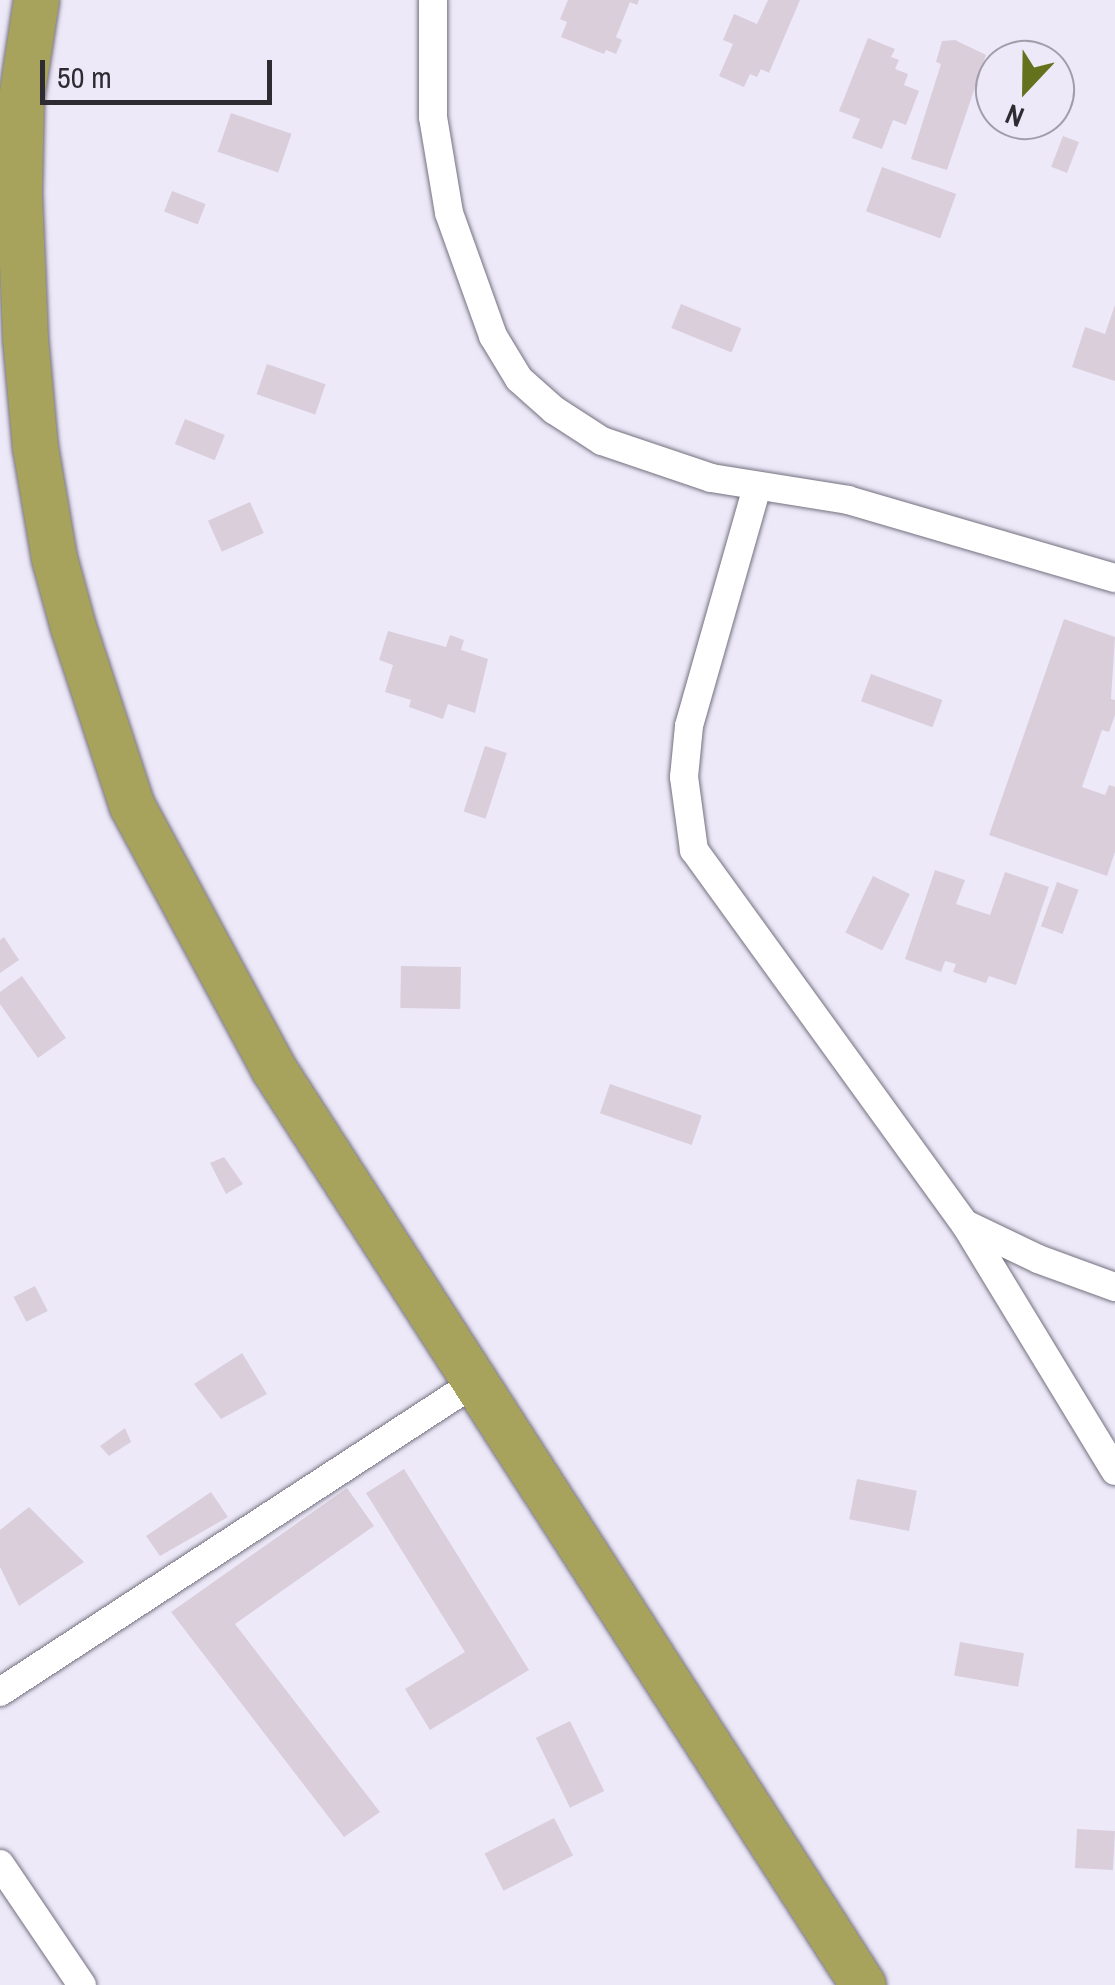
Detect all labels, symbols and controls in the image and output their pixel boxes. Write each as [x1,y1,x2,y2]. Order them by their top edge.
scale bar [45,40,278,102]
north arrow [975,40,1075,140]
text: 50 m [57,57,112,97]
text: N [1000,95,1029,137]

